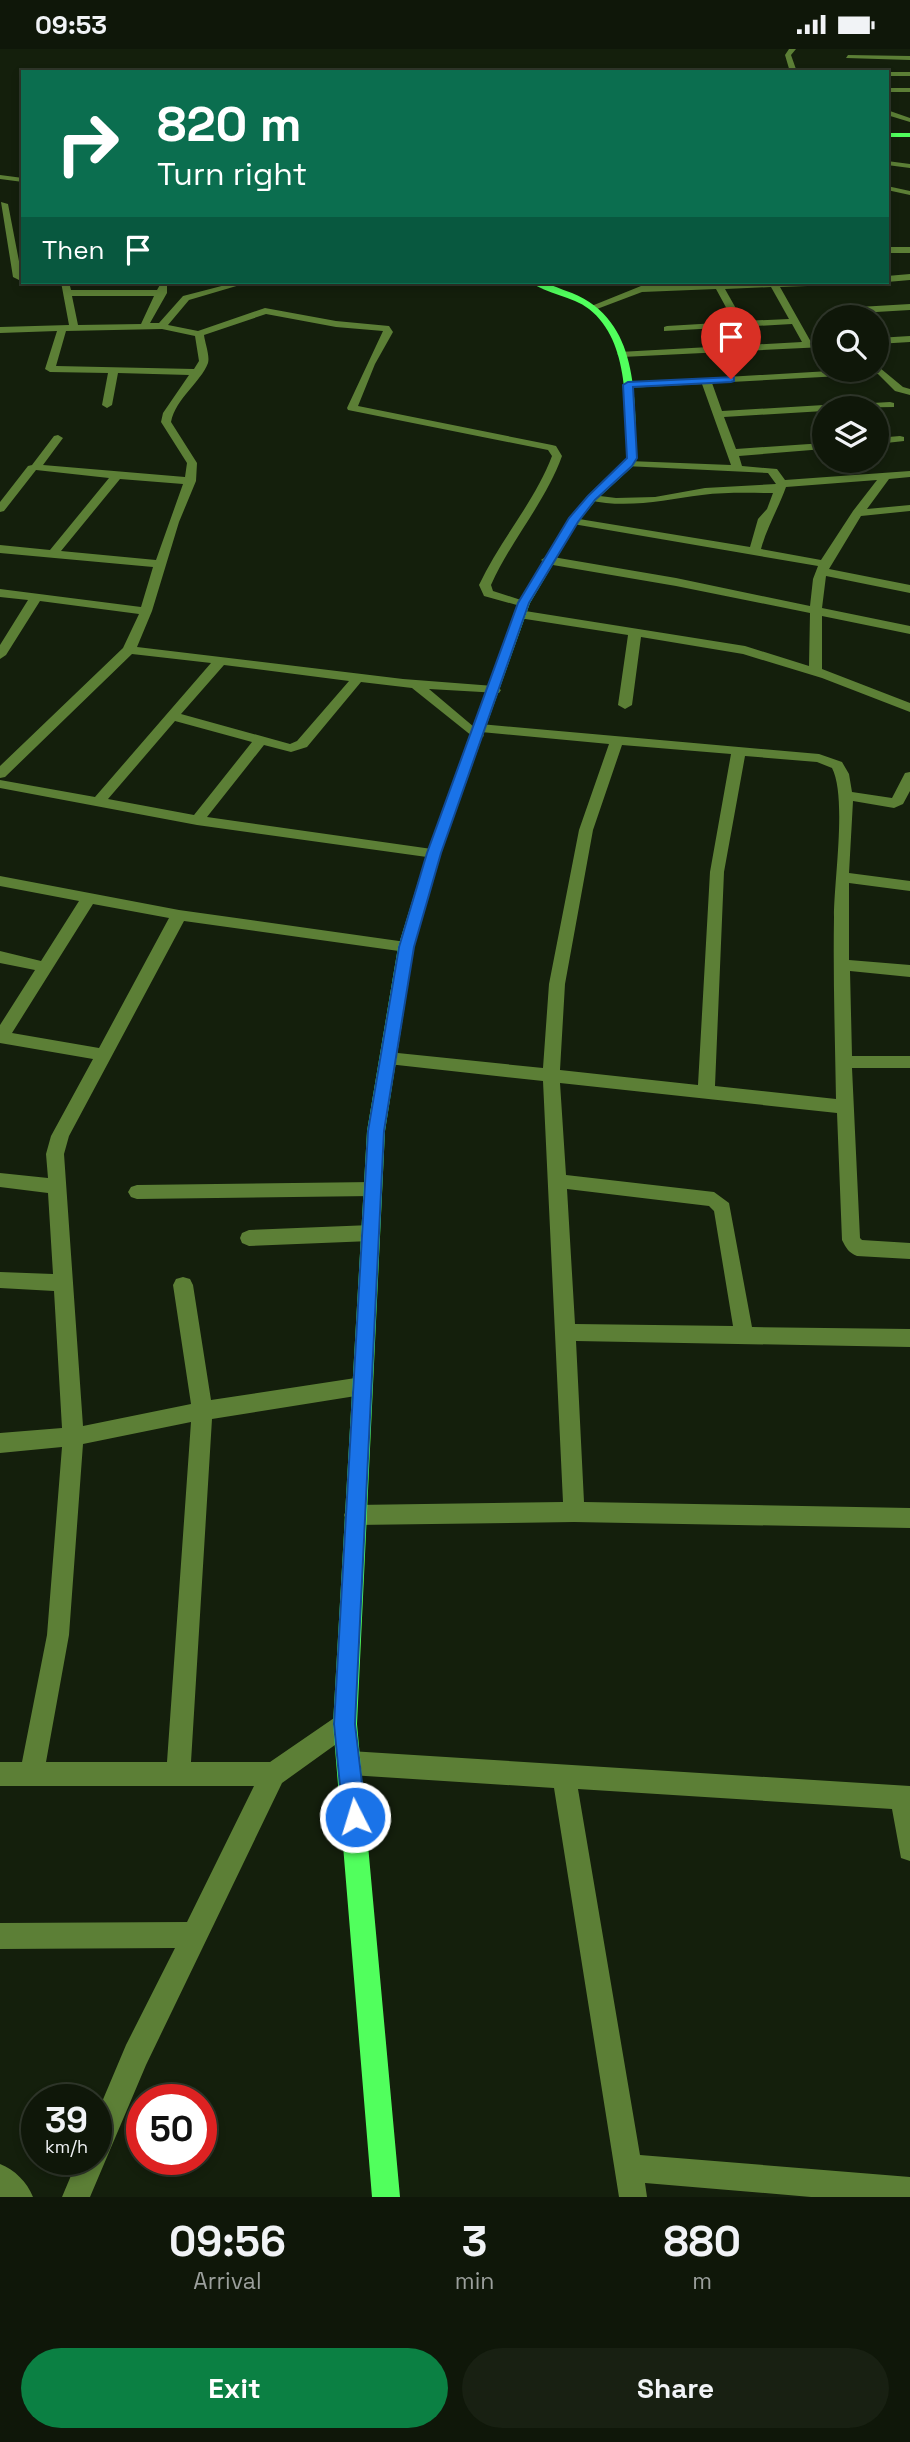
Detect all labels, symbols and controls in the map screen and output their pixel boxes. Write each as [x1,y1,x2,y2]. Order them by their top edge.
text: 09:53 [35,8,107,42]
text: 820 m [157,93,302,155]
icon: right [42,98,133,189]
text: Turn right [157,154,307,194]
icon: arrive [119,231,157,269]
text: Then [42,233,105,267]
map controls [812,305,889,473]
button: search [812,305,889,382]
pin [701,307,761,379]
icon: arrive [712,318,750,356]
button: layers [812,396,889,473]
position arrow [318,1780,392,1854]
speed limit sign: 50 [126,2084,217,2175]
text: 39 [45,2098,88,2142]
text: km/h [45,2135,88,2158]
text: 09:56 [169,2215,286,2268]
text: 3 [462,2215,487,2268]
text: 880 [663,2215,741,2268]
text: Arrival [193,2266,262,2296]
text: min [455,2266,494,2296]
text: m [692,2266,712,2296]
button: Exit [21,2348,448,2428]
button: Share [462,2348,889,2428]

